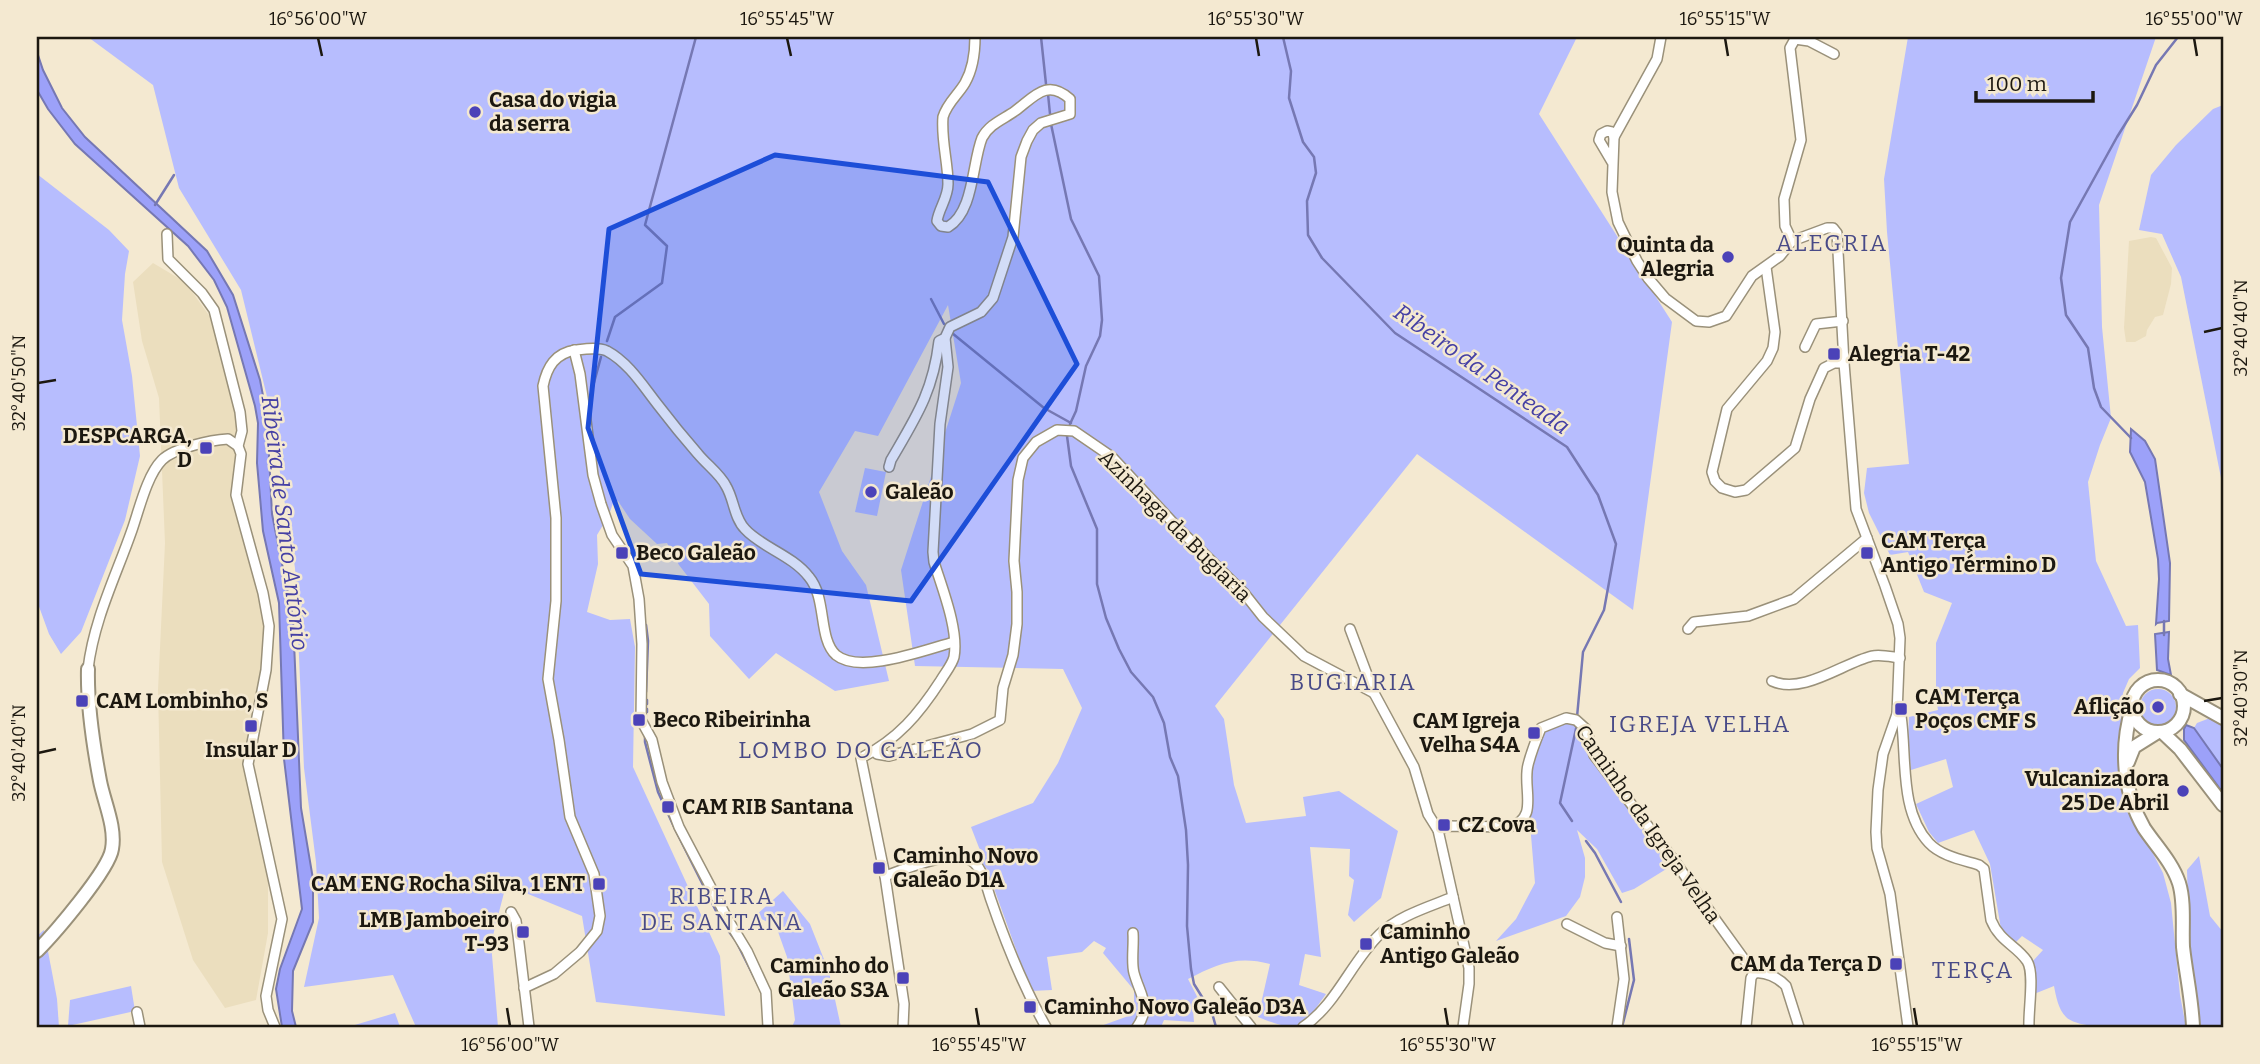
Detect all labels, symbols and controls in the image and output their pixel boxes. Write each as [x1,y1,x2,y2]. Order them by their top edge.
text: 16°56'00"W [269,8,368,30]
text: 16°55'45"W [740,8,835,30]
text: 16°55'30"W [1208,8,1304,30]
text: 16°55'15"W [1680,8,1771,30]
text: 16°55'00"W [2145,8,2243,30]
scale bar [1976,60,2094,104]
text: 100 m [1987,71,2047,97]
place label: Casa do vigia da serra [489,87,617,137]
marker: Casa do vigia da serra [467,104,483,120]
district label: ALEGRIA [1776,229,1888,257]
place label: Quinta da Alegria [1617,232,1714,282]
marker: Quinta da Alegria [1720,249,1736,265]
text: 32°40'40"N [2230,279,2252,377]
water label: Ribeiro da Penteada [1389,298,1575,440]
text: 32°40'50"N [8,335,30,431]
place label: Alegria T-42 [1848,341,1970,367]
marker: Alegria T-42 [1826,346,1842,362]
water label: Ribeira de Santo António [255,394,315,652]
place label: DESPCARGA, D [63,423,192,473]
marker: DESPCARGA, D [198,440,214,456]
street label: Azinhaga da Bugiaria [1093,444,1257,608]
place label: Galeão [885,479,954,505]
marker: Galeão [863,484,879,500]
place label: CAM Terça Antigo Término D [1881,528,2056,578]
place label: Beco Galeão [636,540,756,566]
marker: Beco Galeão [614,545,630,561]
marker: CAM Terça Antigo Término D [1859,545,1875,561]
text: 32°40'30"N [2230,649,2252,747]
district label: BUGIARIA [1290,668,1416,696]
place label: CAM Terça Poços CMF S [1915,684,2036,734]
place label: CAM Lombinho, S [96,688,268,714]
marker: CAM Lombinho, S [74,693,90,709]
place label: Aflição [2074,694,2144,720]
marker: Aflição [2150,699,2166,715]
marker: CAM Terça Poços CMF S [1893,701,1909,717]
text: 32°40'40"N [8,704,30,802]
place label: Beco Ribeirinha [653,707,811,733]
place label: CAM Igreja Velha S4A [1412,708,1520,758]
district label: IGREJA VELHA [1609,710,1791,738]
marker: Beco Ribeirinha [631,712,647,728]
marker: Insular D [243,718,259,734]
street label: Caminho da Igreja Velha [1570,720,1727,929]
marker: CAM Igreja Velha S4A [1526,725,1542,741]
district label: LOMBO DO GALEÃO [738,736,984,764]
place label: Insular D [205,737,297,763]
place label: Vulcanizadora 25 De Abril [2025,766,2169,816]
marker: Vulcanizadora 25 De Abril [2175,783,2191,799]
place label: CAM RIB Santana [682,794,853,820]
marker: CAM RIB Santana [660,799,676,815]
place label: CZ Cova [1458,812,1536,838]
marker: CZ Cova [1436,817,1452,833]
place label: Caminho Novo Galeão D1A [893,843,1038,893]
marker: Caminho Novo Galeão D1A [871,860,887,876]
place label: CAM ENG Rocha Silva, 1 ENT [311,871,585,897]
marker: CAM ENG Rocha Silva, 1 ENT [591,876,607,892]
district label: RIBEIRA DE SANTANA [641,882,803,936]
place label: LMB Jamboeiro T-93 [359,907,509,957]
place label: Caminho Antigo Galeão [1380,919,1519,969]
marker: LMB Jamboeiro T-93 [515,924,531,940]
marker: Caminho Antigo Galeão [1358,936,1374,952]
place label: CAM da Terça D [1730,951,1882,977]
place label: Caminho do Galeão S3A [770,953,889,1003]
marker: CAM da Terça D [1888,956,1904,972]
district label: TERÇA [1932,956,2014,984]
marker: Caminho do Galeão S3A [895,970,911,986]
place label: Caminho Novo Galeão D3A [1044,994,1306,1020]
marker: Caminho Novo Galeão D3A [1022,999,1038,1015]
text: 16°56'00"W [461,1034,560,1056]
text: 16°55'45"W [932,1034,1027,1056]
text: 16°55'30"W [1400,1034,1496,1056]
text: 16°55'15"W [1872,1034,1963,1056]

